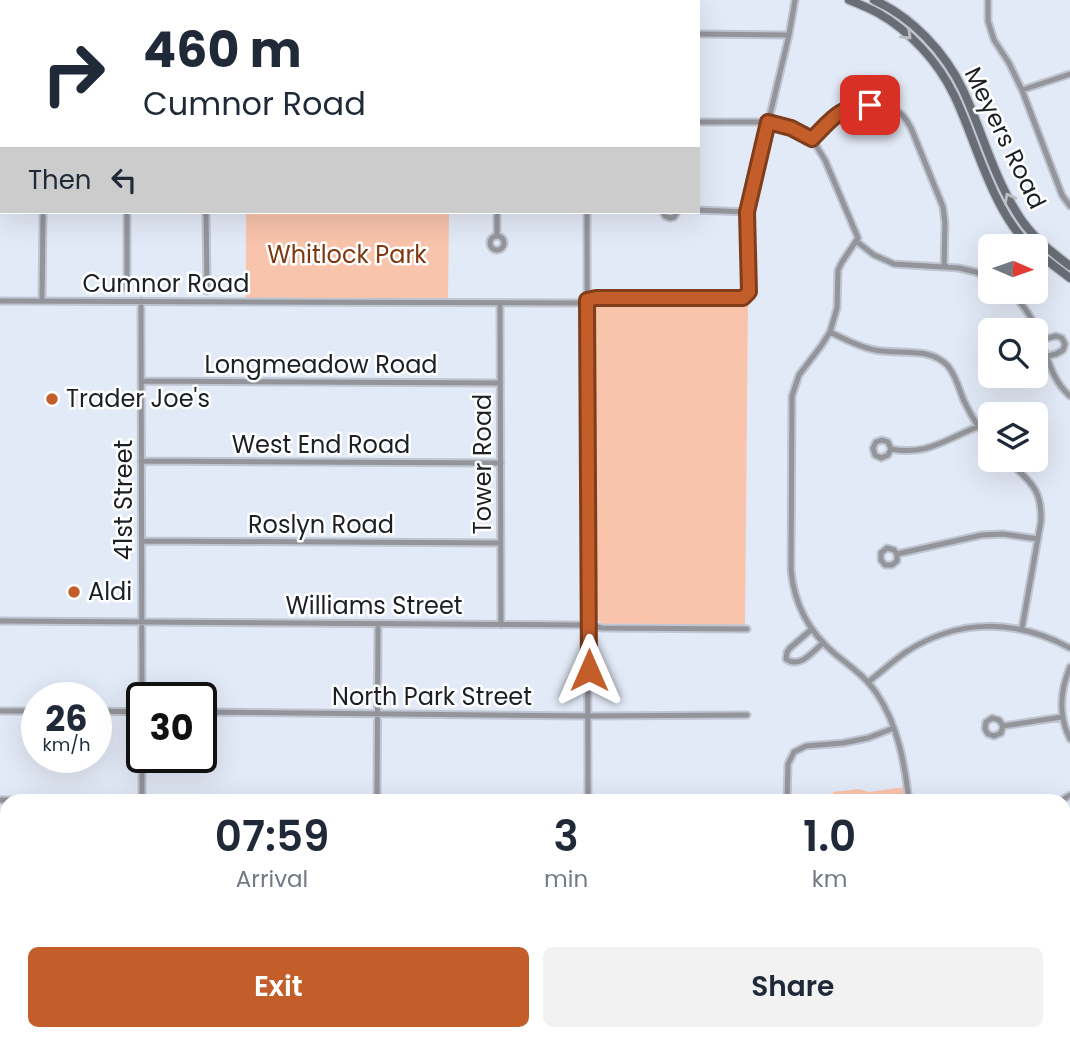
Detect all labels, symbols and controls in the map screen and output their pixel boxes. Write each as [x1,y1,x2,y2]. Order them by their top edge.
text: 460 m [143,16,302,84]
one-way arrow [899,27,912,39]
icon: right [28,28,119,119]
street label: Meyers Road [957,61,1054,214]
pin [840,75,900,135]
text: Cumnor Road [143,81,366,126]
icon: arrive [851,86,889,124]
icon: left [105,161,143,199]
text: Then [28,162,91,198]
one-way arrow [1003,192,1017,205]
north arrow [978,234,1048,304]
map controls [978,234,1048,472]
park label: Whitlock Park [267,238,427,271]
street label: Cumnor Road [82,267,250,300]
button: search [978,318,1048,388]
street label: Longmeadow Road [204,348,438,381]
place label: Trader Joe's [66,382,210,415]
marker: Trader Joe's [44,391,60,407]
street label: Tower Road [466,394,499,534]
button: layers [978,402,1048,472]
street label: West End Road [232,428,410,461]
street label: 41st Street [107,440,140,560]
street label: Roslyn Road [248,508,394,541]
place label: Aldi [88,575,132,608]
marker: Aldi [66,584,82,600]
street label: Williams Street [285,589,463,622]
position arrow [552,633,626,707]
street label: North Park Street [332,680,532,713]
speed limit sign: 30 [126,682,217,773]
text: 26 [45,694,88,743]
text: km/h [43,732,90,757]
text: 07:59 [215,807,329,866]
text: 3 [554,807,579,866]
text: 1.0 [803,807,856,866]
text: Arrival [236,863,308,895]
text: min [544,863,588,895]
text: km [812,863,847,895]
button: Exit [28,947,529,1027]
button: Share [543,947,1043,1027]

